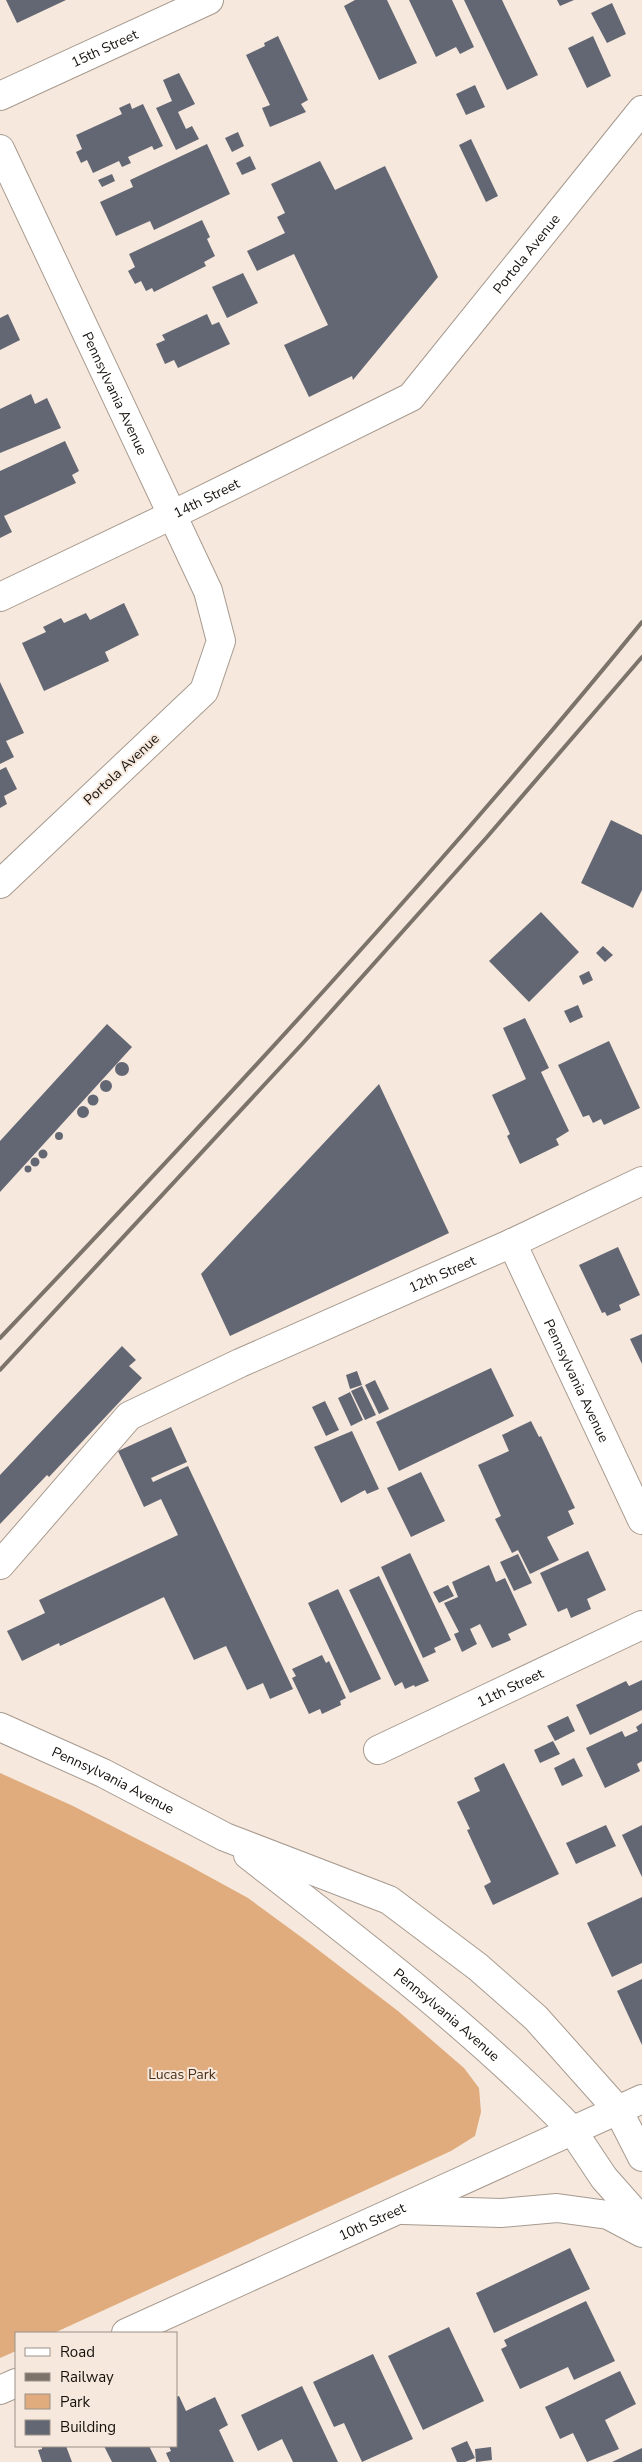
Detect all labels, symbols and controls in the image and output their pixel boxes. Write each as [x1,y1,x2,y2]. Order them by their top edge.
street label: 15th Street [68,25,141,72]
street label: Portola Avenue [489,210,565,298]
street label: Pennsylvania Avenue [77,329,152,458]
street label: 14th Street [170,474,243,523]
street label: Portola Avenue [79,729,163,809]
street label: 12th Street [406,1251,479,1297]
street label: Pennsylvania Avenue [539,1316,613,1446]
street label: 11th Street [474,1664,547,1712]
street label: Pennsylvania Avenue [49,1742,177,1819]
street label: Pennsylvania Avenue [389,1964,504,2066]
park label: Lucas Park [148,2065,217,2084]
street label: 10th Street [336,2199,409,2245]
legend [15,2332,178,2447]
text: Road [60,2342,95,2362]
text: Railway [60,2367,114,2387]
text: Park [60,2392,90,2412]
text: Building [60,2417,116,2437]

